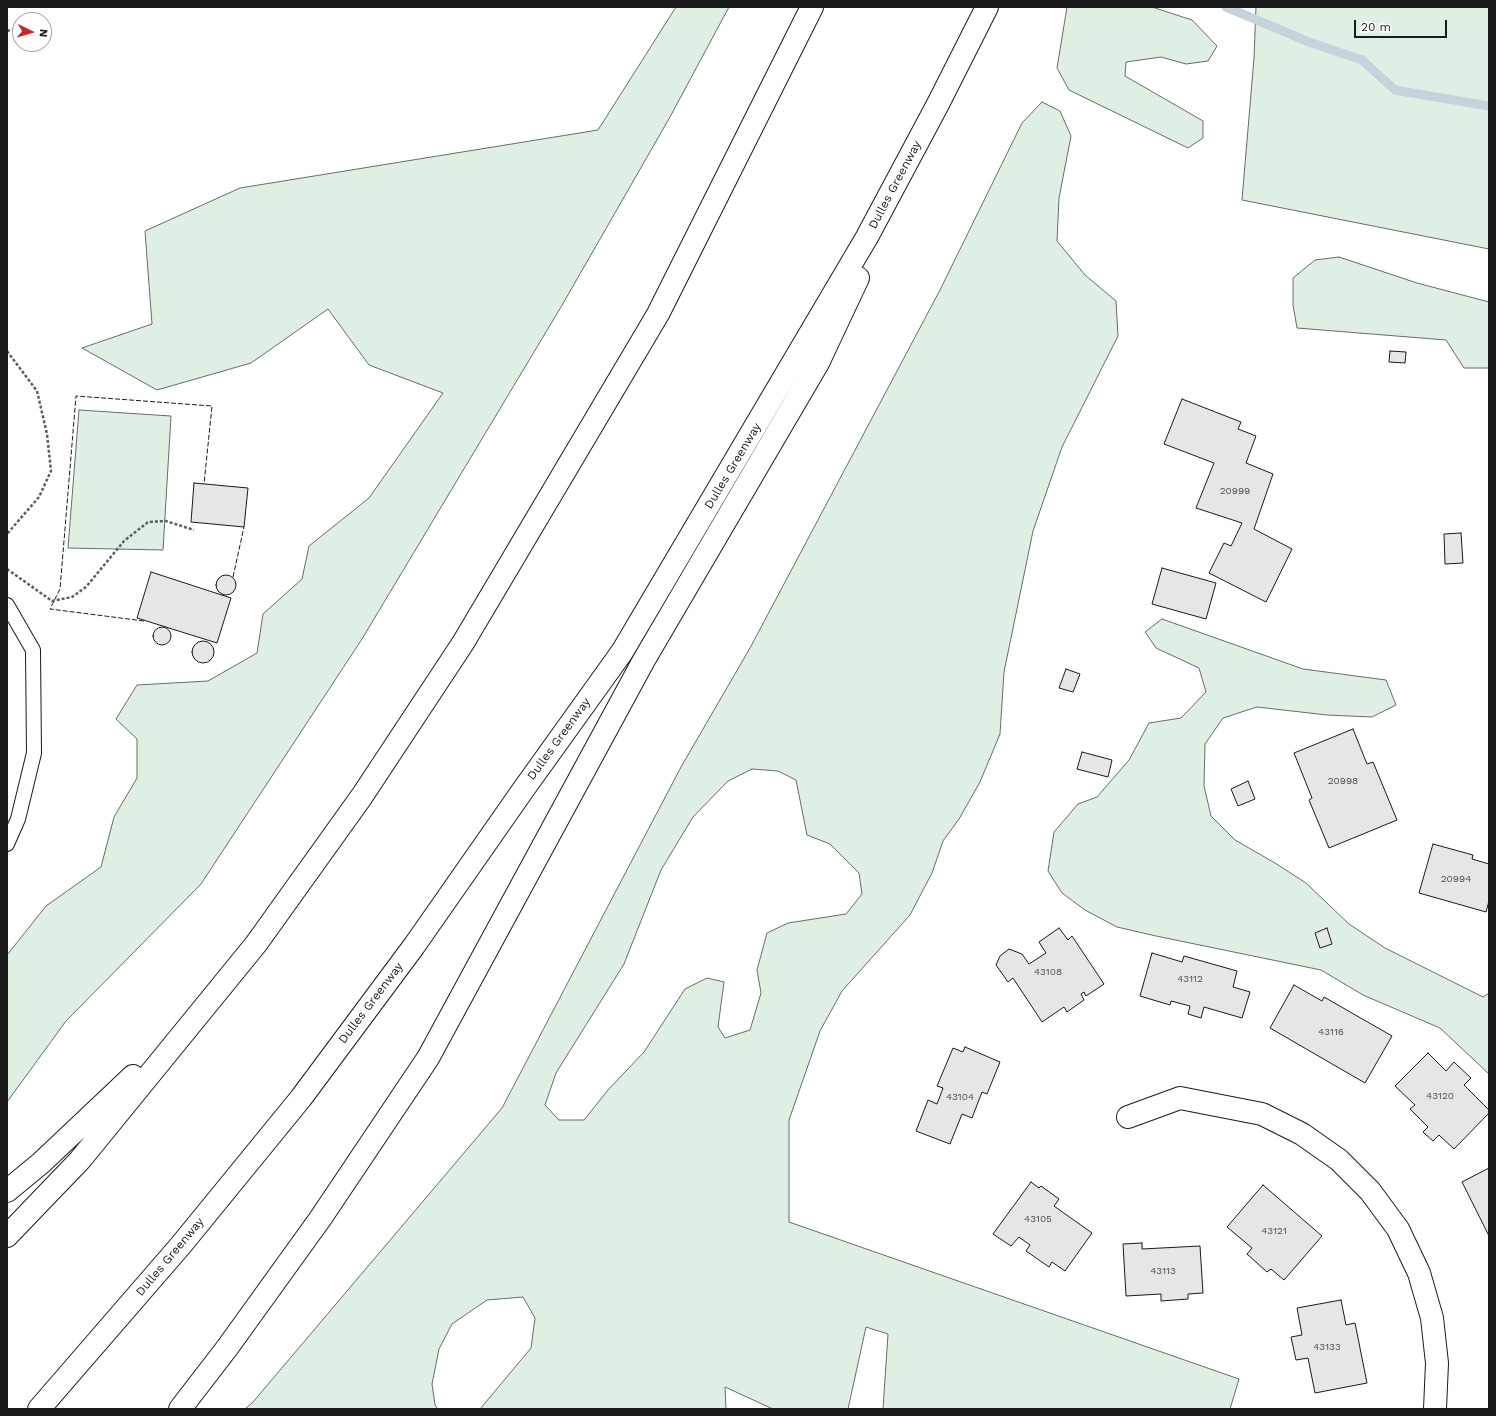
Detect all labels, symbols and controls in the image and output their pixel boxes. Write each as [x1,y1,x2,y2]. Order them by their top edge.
north arrow [12,12,52,52]
scale bar [1356,12,1449,38]
text: 20 m [1361,20,1391,34]
text: N [37,28,50,38]
street label: Dulles Greenway [866,138,924,232]
street label: Dulles Greenway [702,420,764,512]
house number: 20999 [1220,485,1250,497]
street label: Dulles Greenway [524,695,594,783]
house number: 20998 [1328,775,1358,787]
house number: 20994 [1441,873,1471,885]
street label: Dulles Greenway [336,960,406,1046]
house number: 43108 [1034,966,1062,978]
house number: 43112 [1177,973,1203,985]
house number: 43116 [1318,1026,1344,1038]
house number: 43120 [1426,1090,1454,1102]
house number: 43104 [946,1091,974,1103]
house number: 43105 [1024,1213,1052,1225]
street label: Dulles Greenway [133,1215,207,1299]
house number: 43121 [1261,1225,1287,1237]
house number: 43113 [1150,1265,1176,1277]
house number: 43133 [1313,1341,1341,1353]

